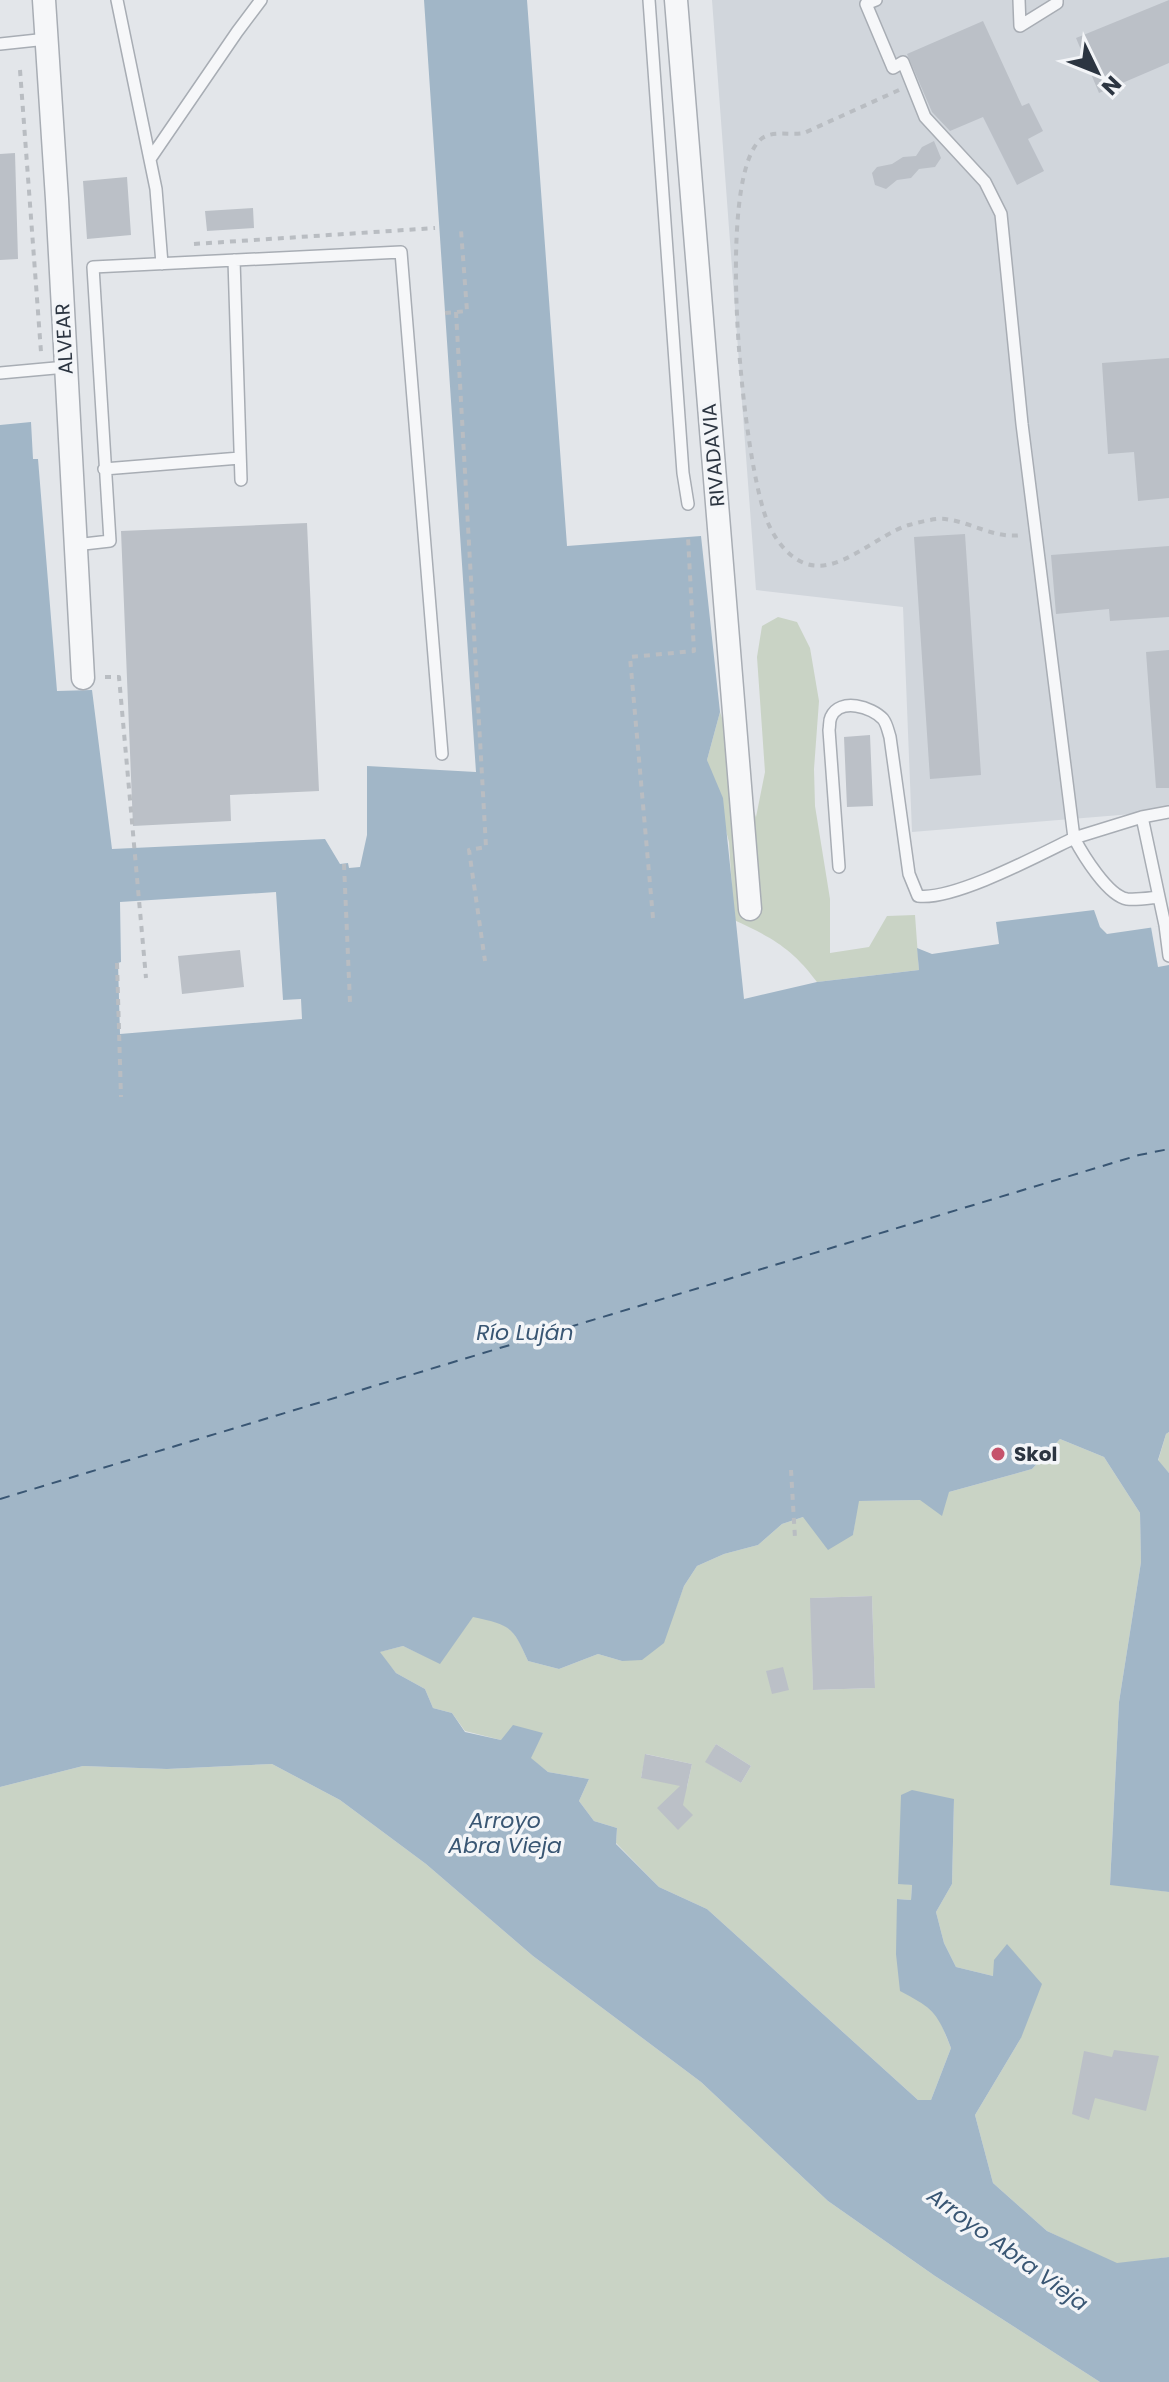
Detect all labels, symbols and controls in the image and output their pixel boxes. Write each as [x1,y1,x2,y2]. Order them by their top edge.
north arrow [1057,32,1137,112]
text: N [1094,69,1128,102]
street label: ALVEAR [48,303,80,375]
street label: RIVADAVIA [695,402,731,508]
water label: Río Luján [476,1317,574,1348]
place label: Skol [1014,1440,1057,1468]
marker: Skol [989,1445,1007,1463]
water label: Arroyo Abra Vieja [447,1805,562,1861]
water label: Arroyo Abra Vieja [920,2180,1095,2318]

